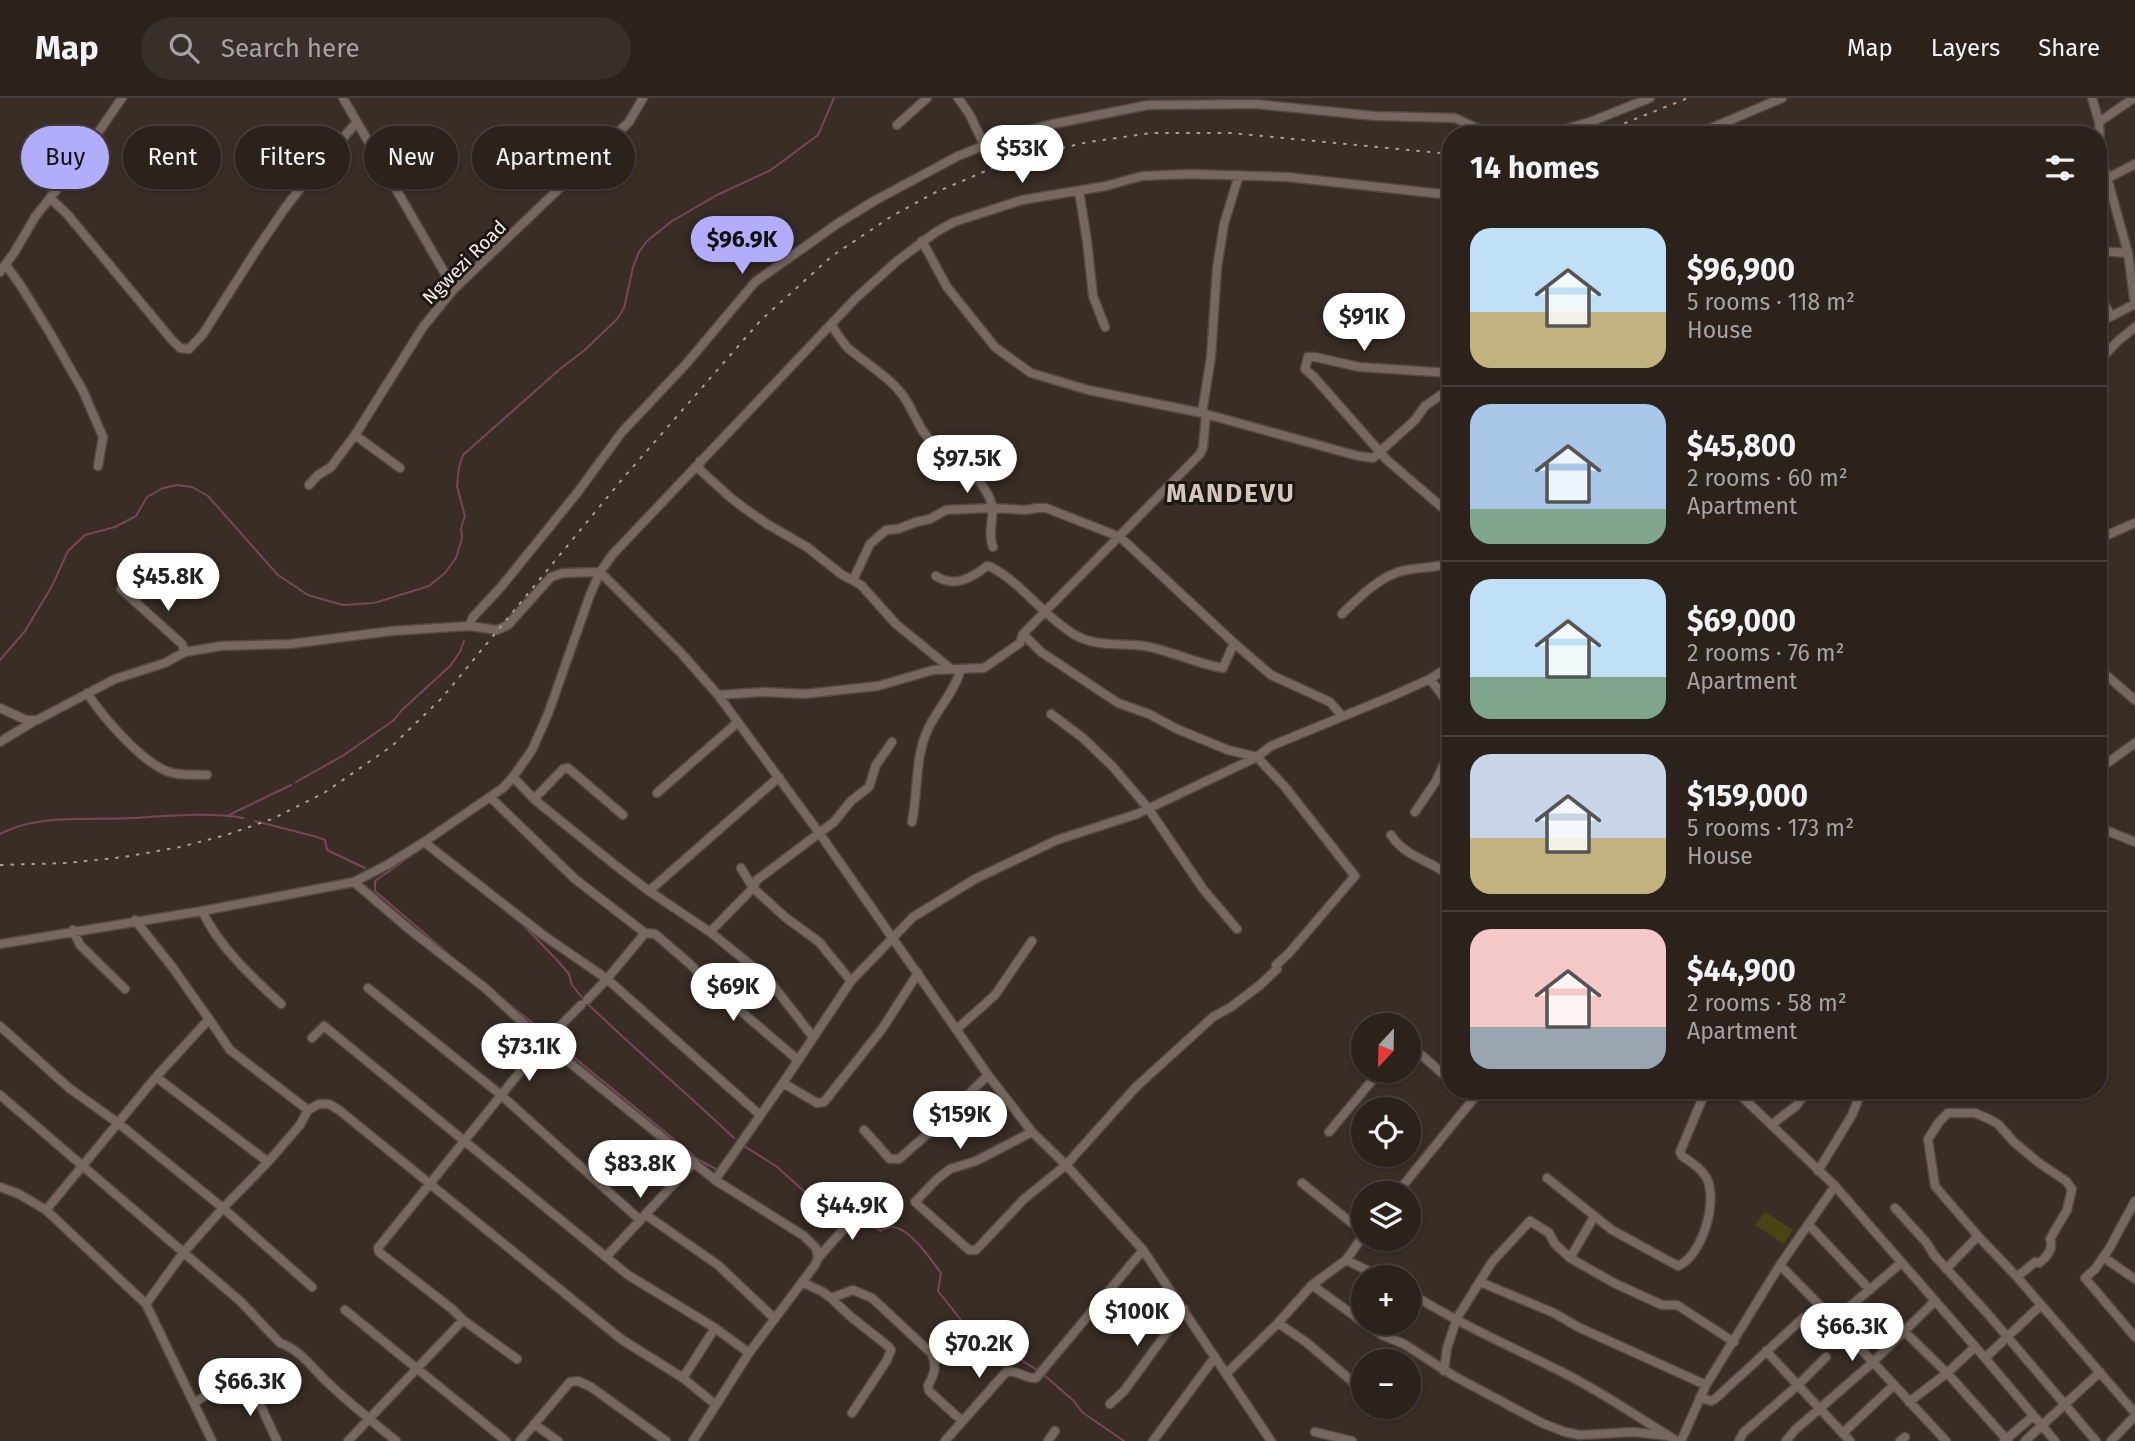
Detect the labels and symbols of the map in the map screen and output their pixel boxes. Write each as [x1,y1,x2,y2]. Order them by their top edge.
pin: $53K [981,126,1063,185]
street label: Ngwezi Road [418,216,511,309]
pin: $96.9K [685,216,799,276]
pin: $91K [1323,294,1405,353]
pin: $97.5K [910,436,1024,495]
district label: MANDEVU [1166,478,1296,509]
pin: $45.8K [111,554,225,613]
pin: $69K [692,964,774,1023]
north arrow [1351,1013,1421,1083]
pin: $73.1K [472,1024,586,1083]
pin: $159K [911,1091,1009,1151]
pin: $83.8K [583,1140,697,1200]
pin: $44.9K [795,1182,909,1242]
pin: $100K [1088,1288,1186,1348]
pin: $66.3K [1795,1304,1909,1363]
pin: $70.2K [922,1320,1036,1380]
pin: $66.3K [193,1358,307,1418]

